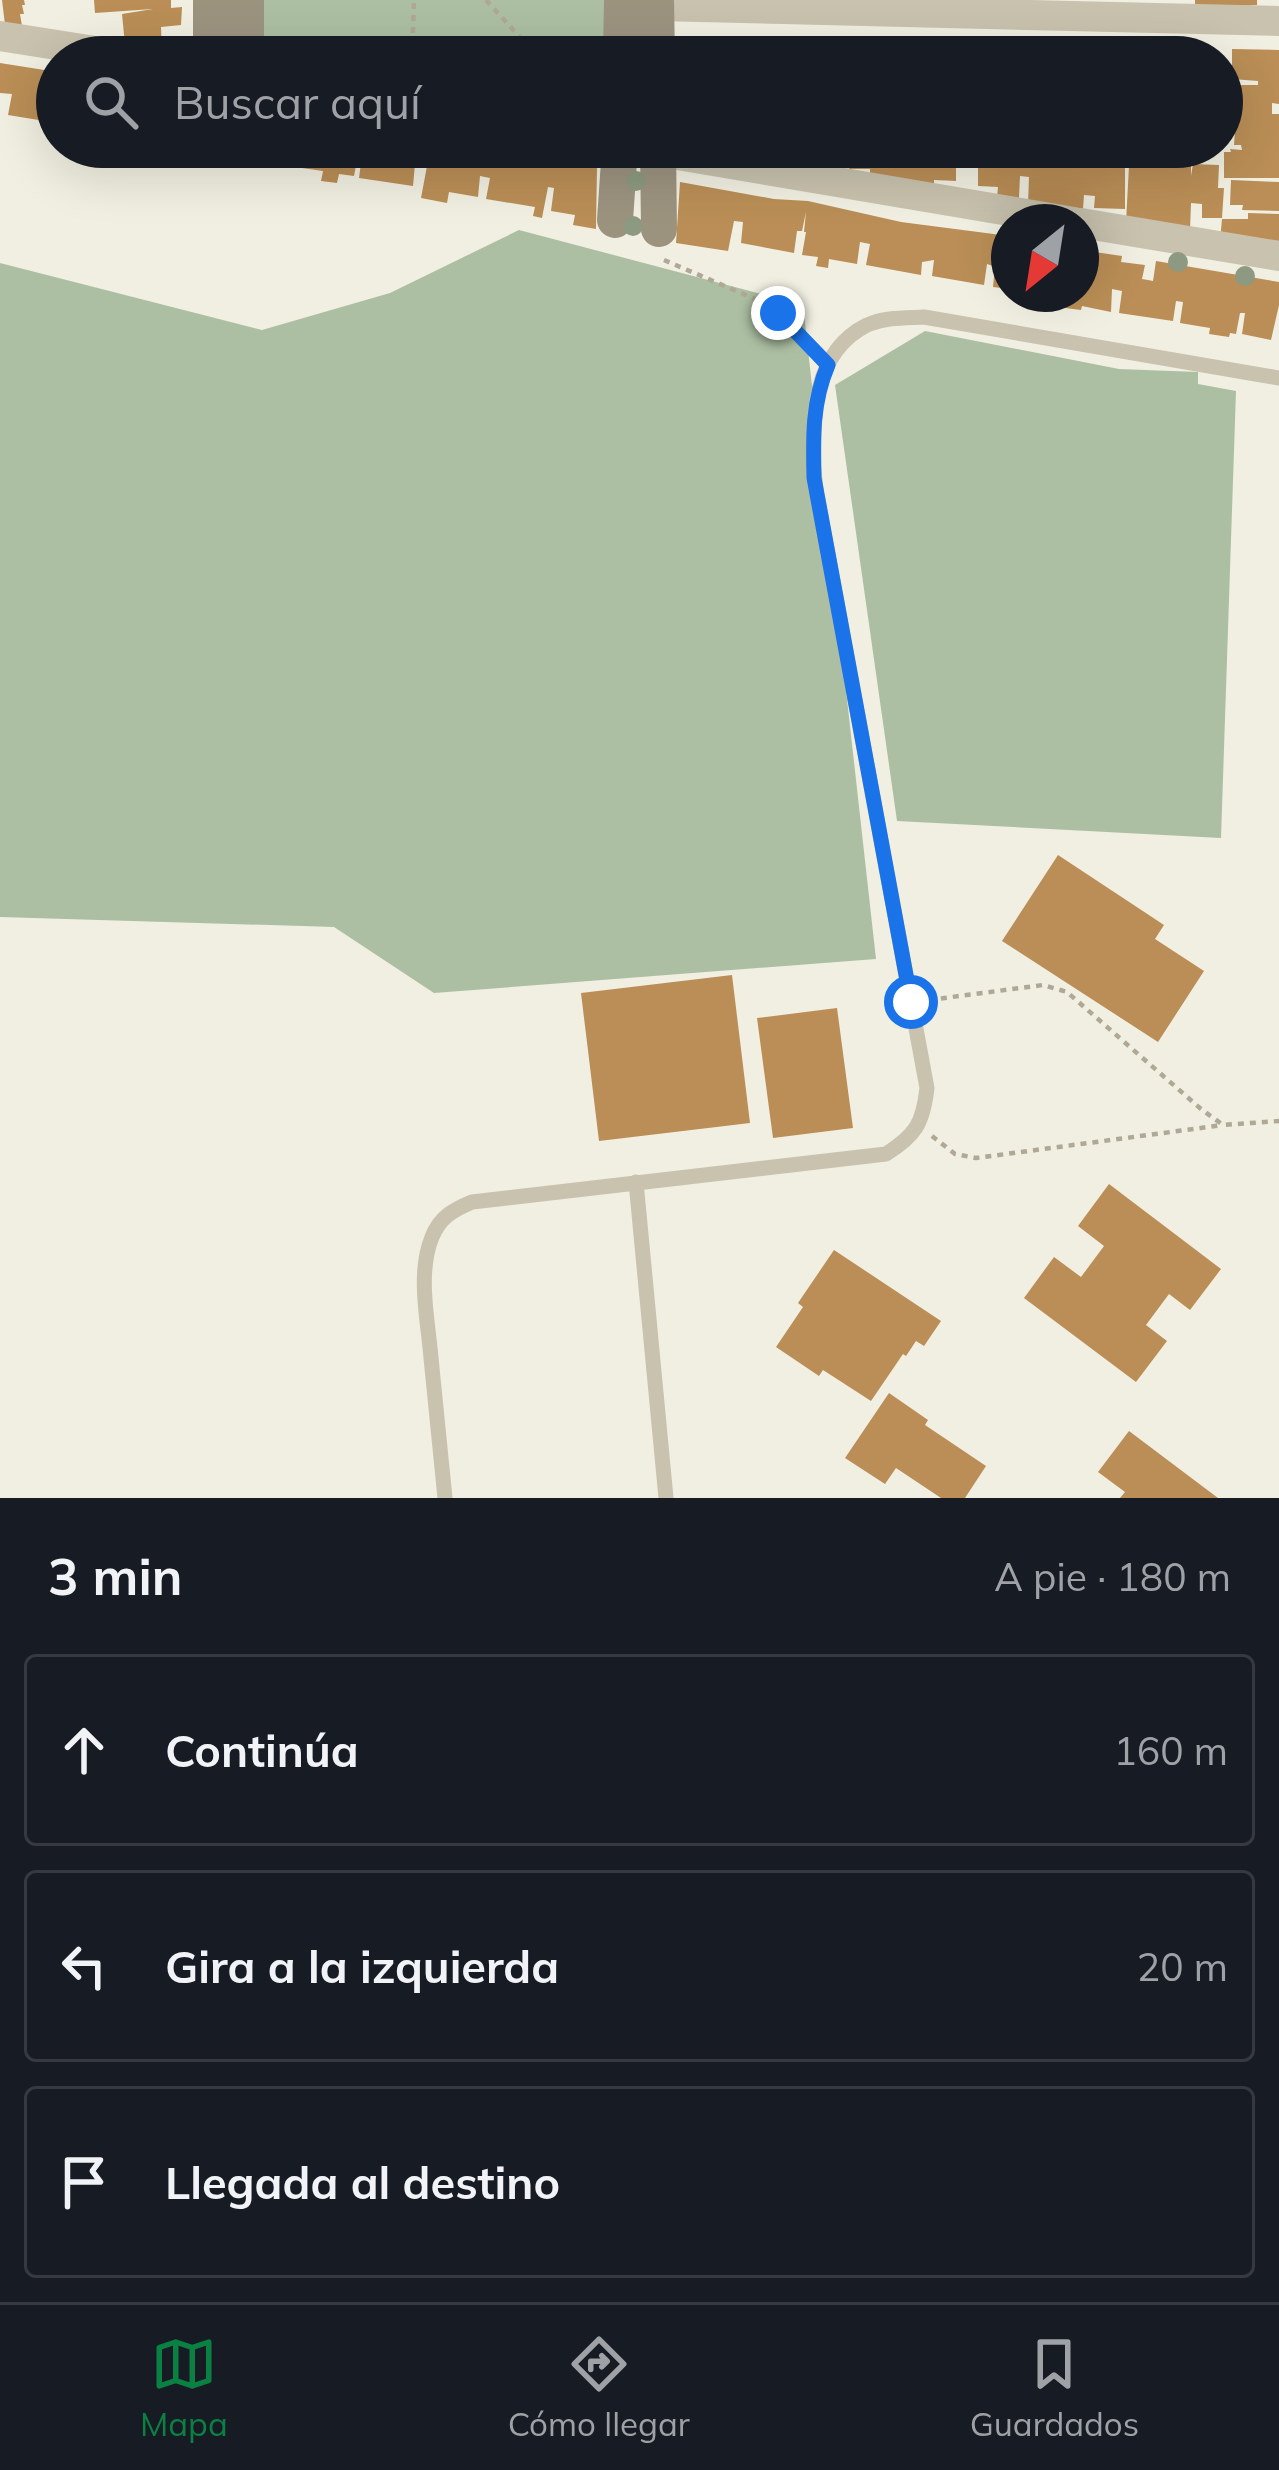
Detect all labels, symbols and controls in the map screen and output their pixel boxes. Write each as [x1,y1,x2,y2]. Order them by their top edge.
search box [36,36,1243,168]
icon: search [78,69,144,135]
text: Buscar aquí [174,74,421,130]
north arrow [991,204,1099,312]
route end [751,286,805,340]
route start [884,975,938,1029]
text: 3 min [48,1544,183,1608]
text: A pie · 180 m [994,1552,1231,1601]
icon: ahead [51,1717,117,1783]
text: Continúa [165,1722,359,1778]
text: 160 m [1113,1726,1228,1775]
icon: left [51,1933,117,1999]
text: Gira a la izquierda [165,1938,559,1994]
text: 20 m [1137,1942,1228,1991]
icon: arrive [51,2149,117,2215]
text: Llegada al destino [165,2154,560,2210]
tab: Mapa [140,2331,228,2444]
tab: Cómo llegar [508,2331,690,2444]
tab: Guardados [970,2331,1139,2444]

